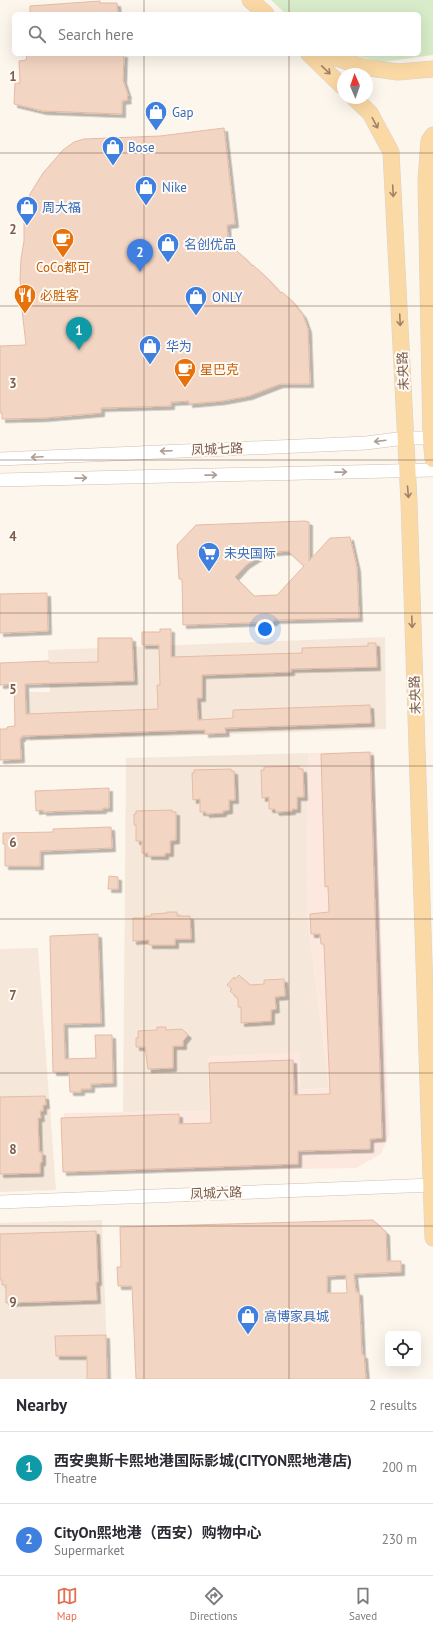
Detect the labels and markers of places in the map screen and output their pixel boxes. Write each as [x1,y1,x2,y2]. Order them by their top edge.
shop icon: Gap [143,99,169,132]
place label: Gap [172,104,193,121]
shop icon: Bose [100,134,126,167]
place label: Bose [128,139,155,156]
shop icon: Nike [133,174,159,207]
place label: Nike [162,179,187,196]
shop icon: 周大福 [14,194,40,227]
place label: 周大福 [42,199,81,216]
cafe icon: CoCo都可 [50,226,76,259]
shop icon: 名创优品 [155,231,181,264]
place label: 名创优品 [184,236,236,253]
pin: 2 [127,239,153,272]
place label: CoCo都可 [36,259,90,276]
restaurant icon: 必胜客 [12,282,38,315]
shop icon: ONLY [183,284,209,317]
place label: 必胜客 [40,287,79,304]
place label: ONLY [212,289,243,306]
pin: 1 [66,317,92,350]
shop icon: 华为 [137,333,163,366]
place label: 华为 [166,338,192,355]
cafe icon: 星巴克 [172,356,198,389]
place label: 星巴克 [200,361,239,378]
supermarket icon: 未央国际 [196,540,222,573]
place label: 未央国际 [224,545,276,562]
shop icon: 高博家具城 [235,1303,261,1336]
place label: 高博家具城 [264,1308,329,1325]

